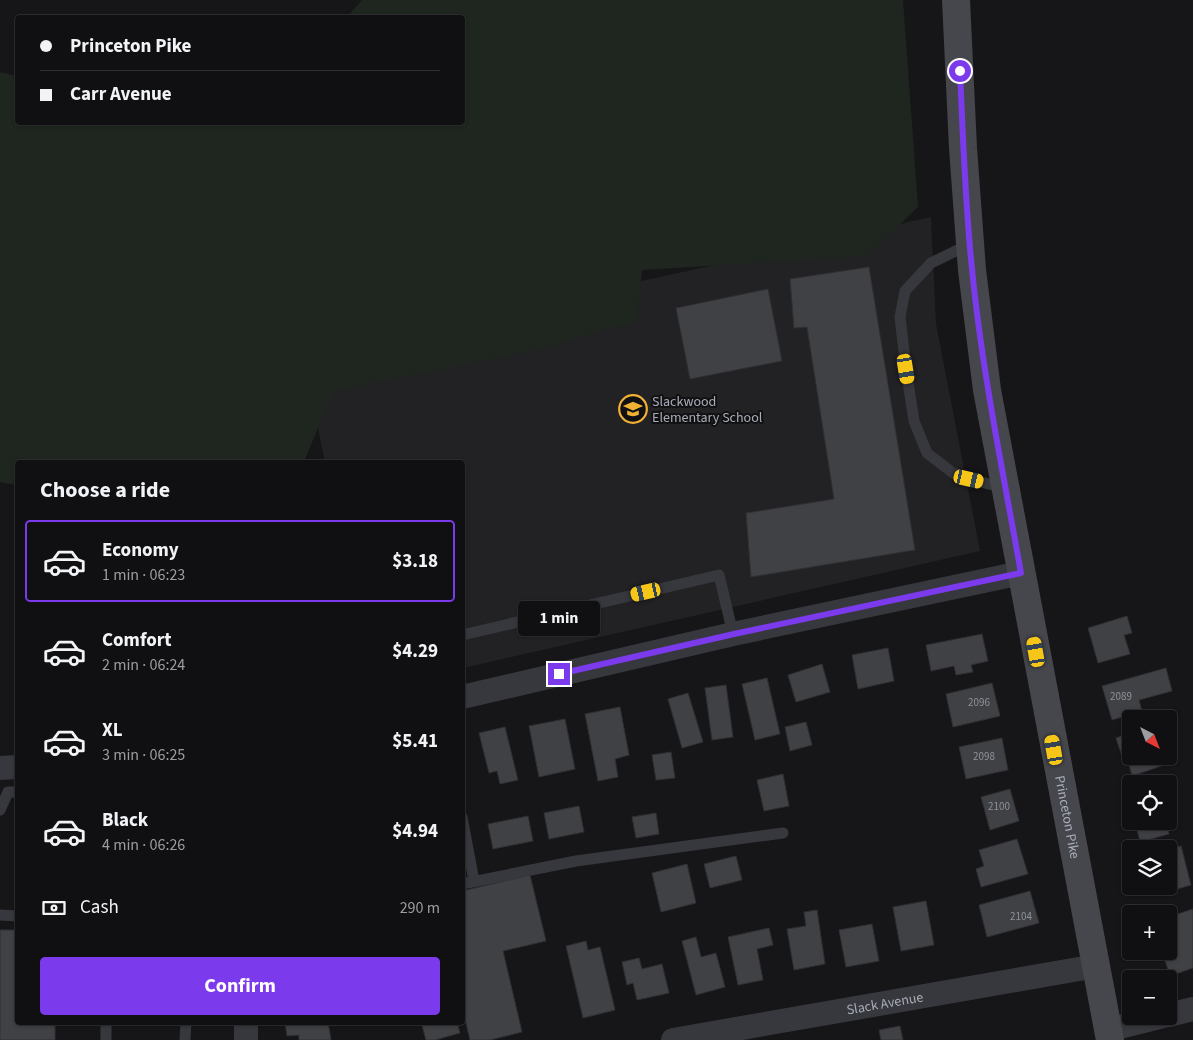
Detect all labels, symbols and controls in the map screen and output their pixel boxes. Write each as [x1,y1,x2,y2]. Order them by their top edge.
text: Princeton Pike [70,33,191,60]
route start [949,60,971,82]
text: Carr Avenue [70,81,172,108]
car [896,353,915,385]
place label: Slackwood Elementary School [652,392,763,428]
school or university icon: Slackwood Elementary School [618,394,648,424]
car [952,468,985,490]
text: Choose a ride [40,474,170,506]
text: Economy [102,537,179,564]
icon: car [42,539,87,584]
text: $3.18 [392,548,438,575]
text: 1 min · 06:23 [102,564,185,586]
car [629,581,662,603]
callout: 1 min [518,602,600,636]
text: 1 min [540,607,578,629]
text: Comfort [102,627,172,654]
icon: car [42,629,87,674]
car [1026,636,1045,668]
text: $4.29 [392,638,438,665]
text: 2 min · 06:24 [102,654,185,676]
route end [548,663,570,685]
house number: 2089 [1110,689,1132,704]
house number: 2096 [968,695,990,710]
north arrow [1122,710,1178,765]
map controls [1122,710,1177,1025]
text: XL [102,717,123,744]
icon: car [42,719,87,764]
text: $5.41 [392,728,438,755]
car [1044,734,1063,766]
text: 3 min · 06:25 [102,744,185,766]
house number: 2098 [973,749,995,764]
street label: Princeton Pike [1049,774,1085,861]
button: locate [1122,775,1177,830]
house number: 2100 [988,799,1010,814]
text: Black [102,807,148,834]
icon: car [42,809,87,854]
text: $4.94 [392,818,438,845]
text: 4 min · 06:26 [102,834,185,856]
button: layers [1122,840,1177,895]
icon: cash [40,894,68,922]
text: Cash [80,894,119,921]
text: 290 m [400,897,440,919]
button: + [1122,905,1177,960]
house number: 2104 [1010,909,1032,924]
button: Confirm [40,957,440,1015]
button: − [1122,970,1177,1025]
street label: Slack Avenue [845,987,925,1020]

